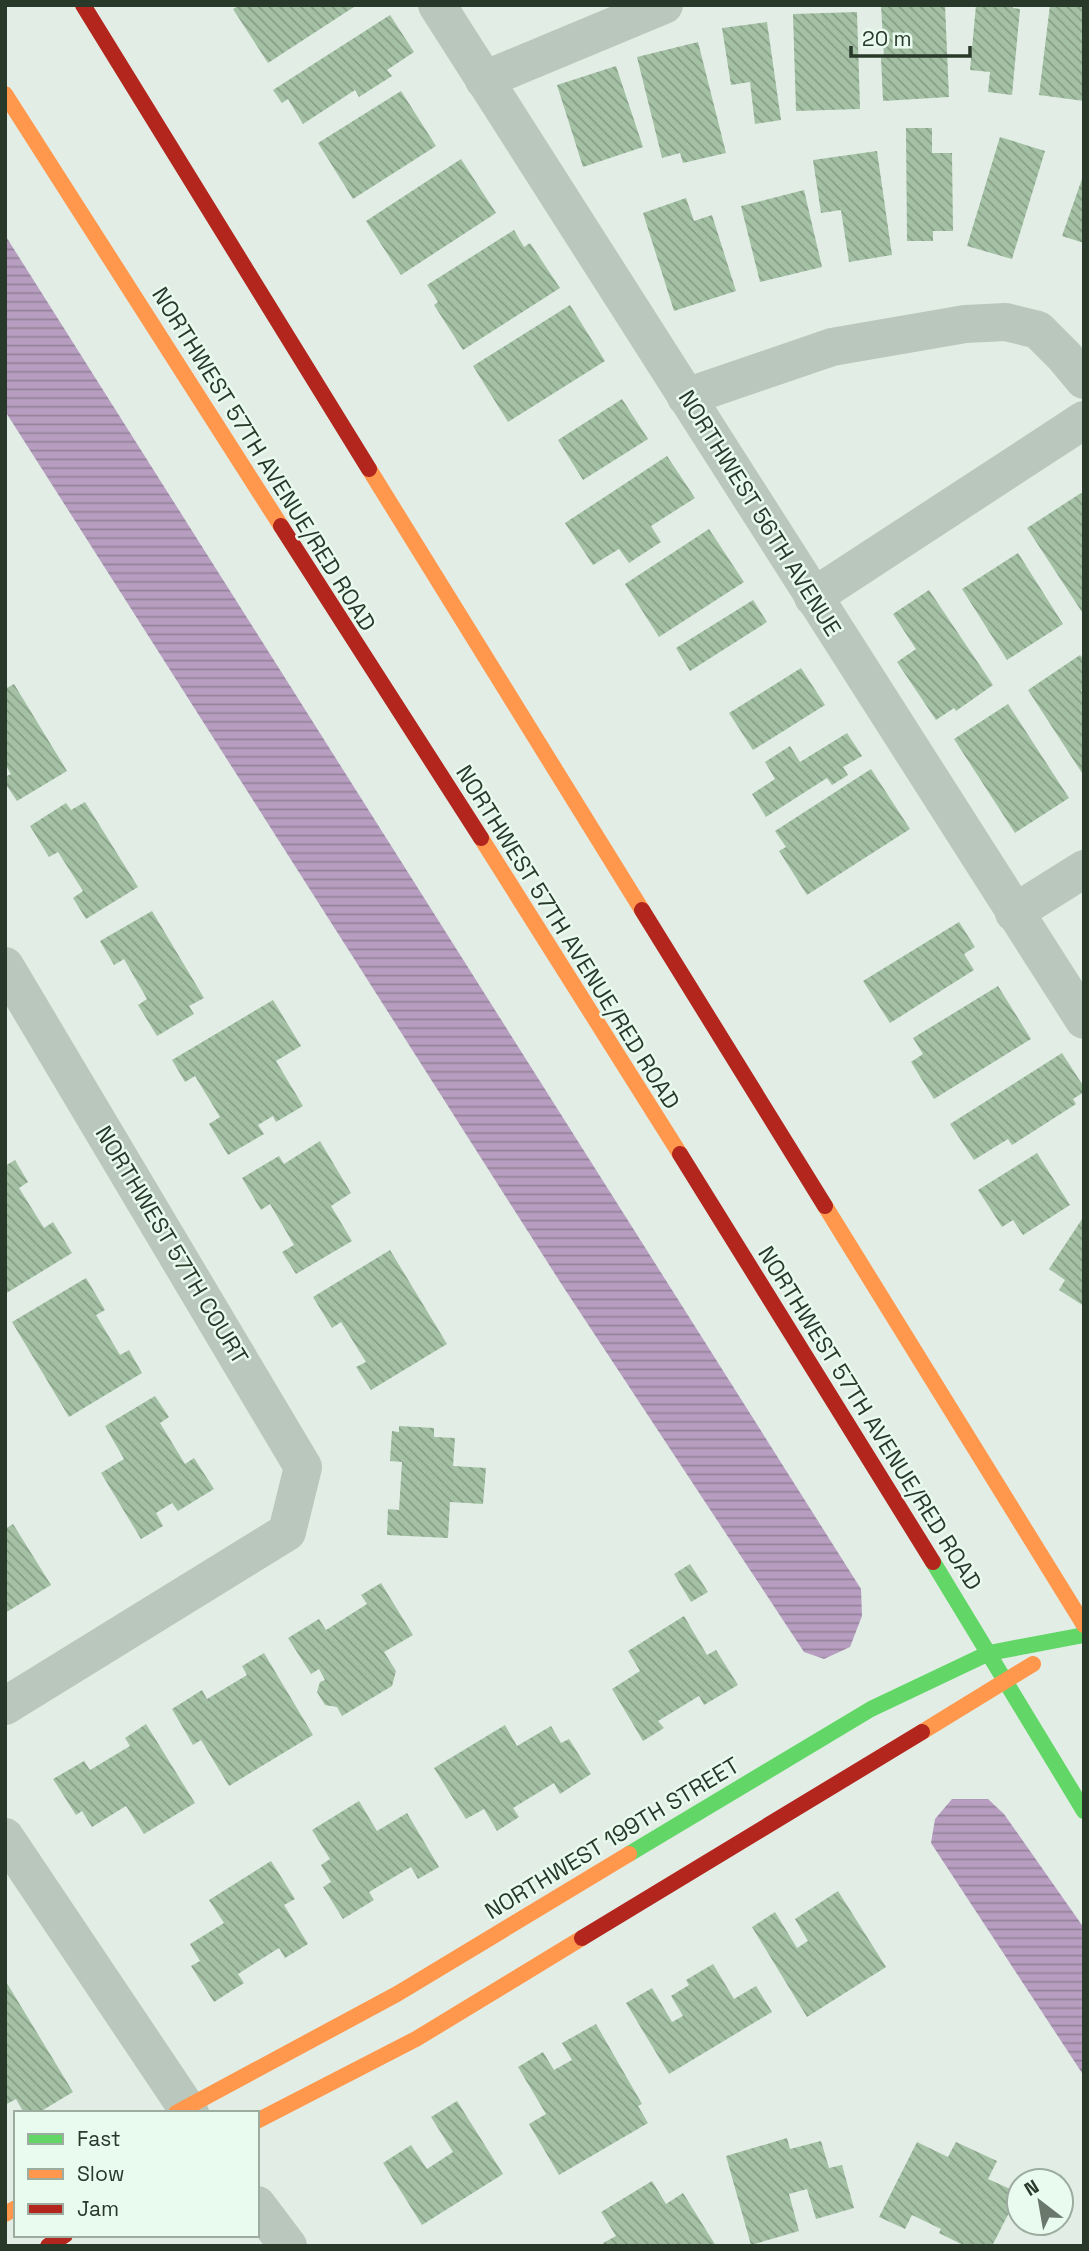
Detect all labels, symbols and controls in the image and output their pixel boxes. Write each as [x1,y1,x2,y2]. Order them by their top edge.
scale bar [851,14,970,58]
text: 20 m [862,25,912,52]
street label: NORTHWEST 57TH AVENUE/RED ROAD [145,281,383,637]
street label: NORTHWEST 56TH AVENUE [672,384,848,642]
street label: NORTHWEST 57TH AVENUE/RED ROAD [449,759,687,1115]
street label: NORTHWEST 57TH COURT [89,1120,255,1370]
street label: NORTHWEST 57TH AVENUE/RED ROAD [751,1240,989,1596]
street label: NORTHWEST 199TH STREET [479,1750,745,1926]
legend [14,2111,259,2237]
text: Fast [77,2125,121,2152]
text: Slow [77,2160,125,2187]
north arrow [1005,2167,1075,2237]
text: N [1020,2174,1043,2202]
text: Jam [77,2195,119,2222]

